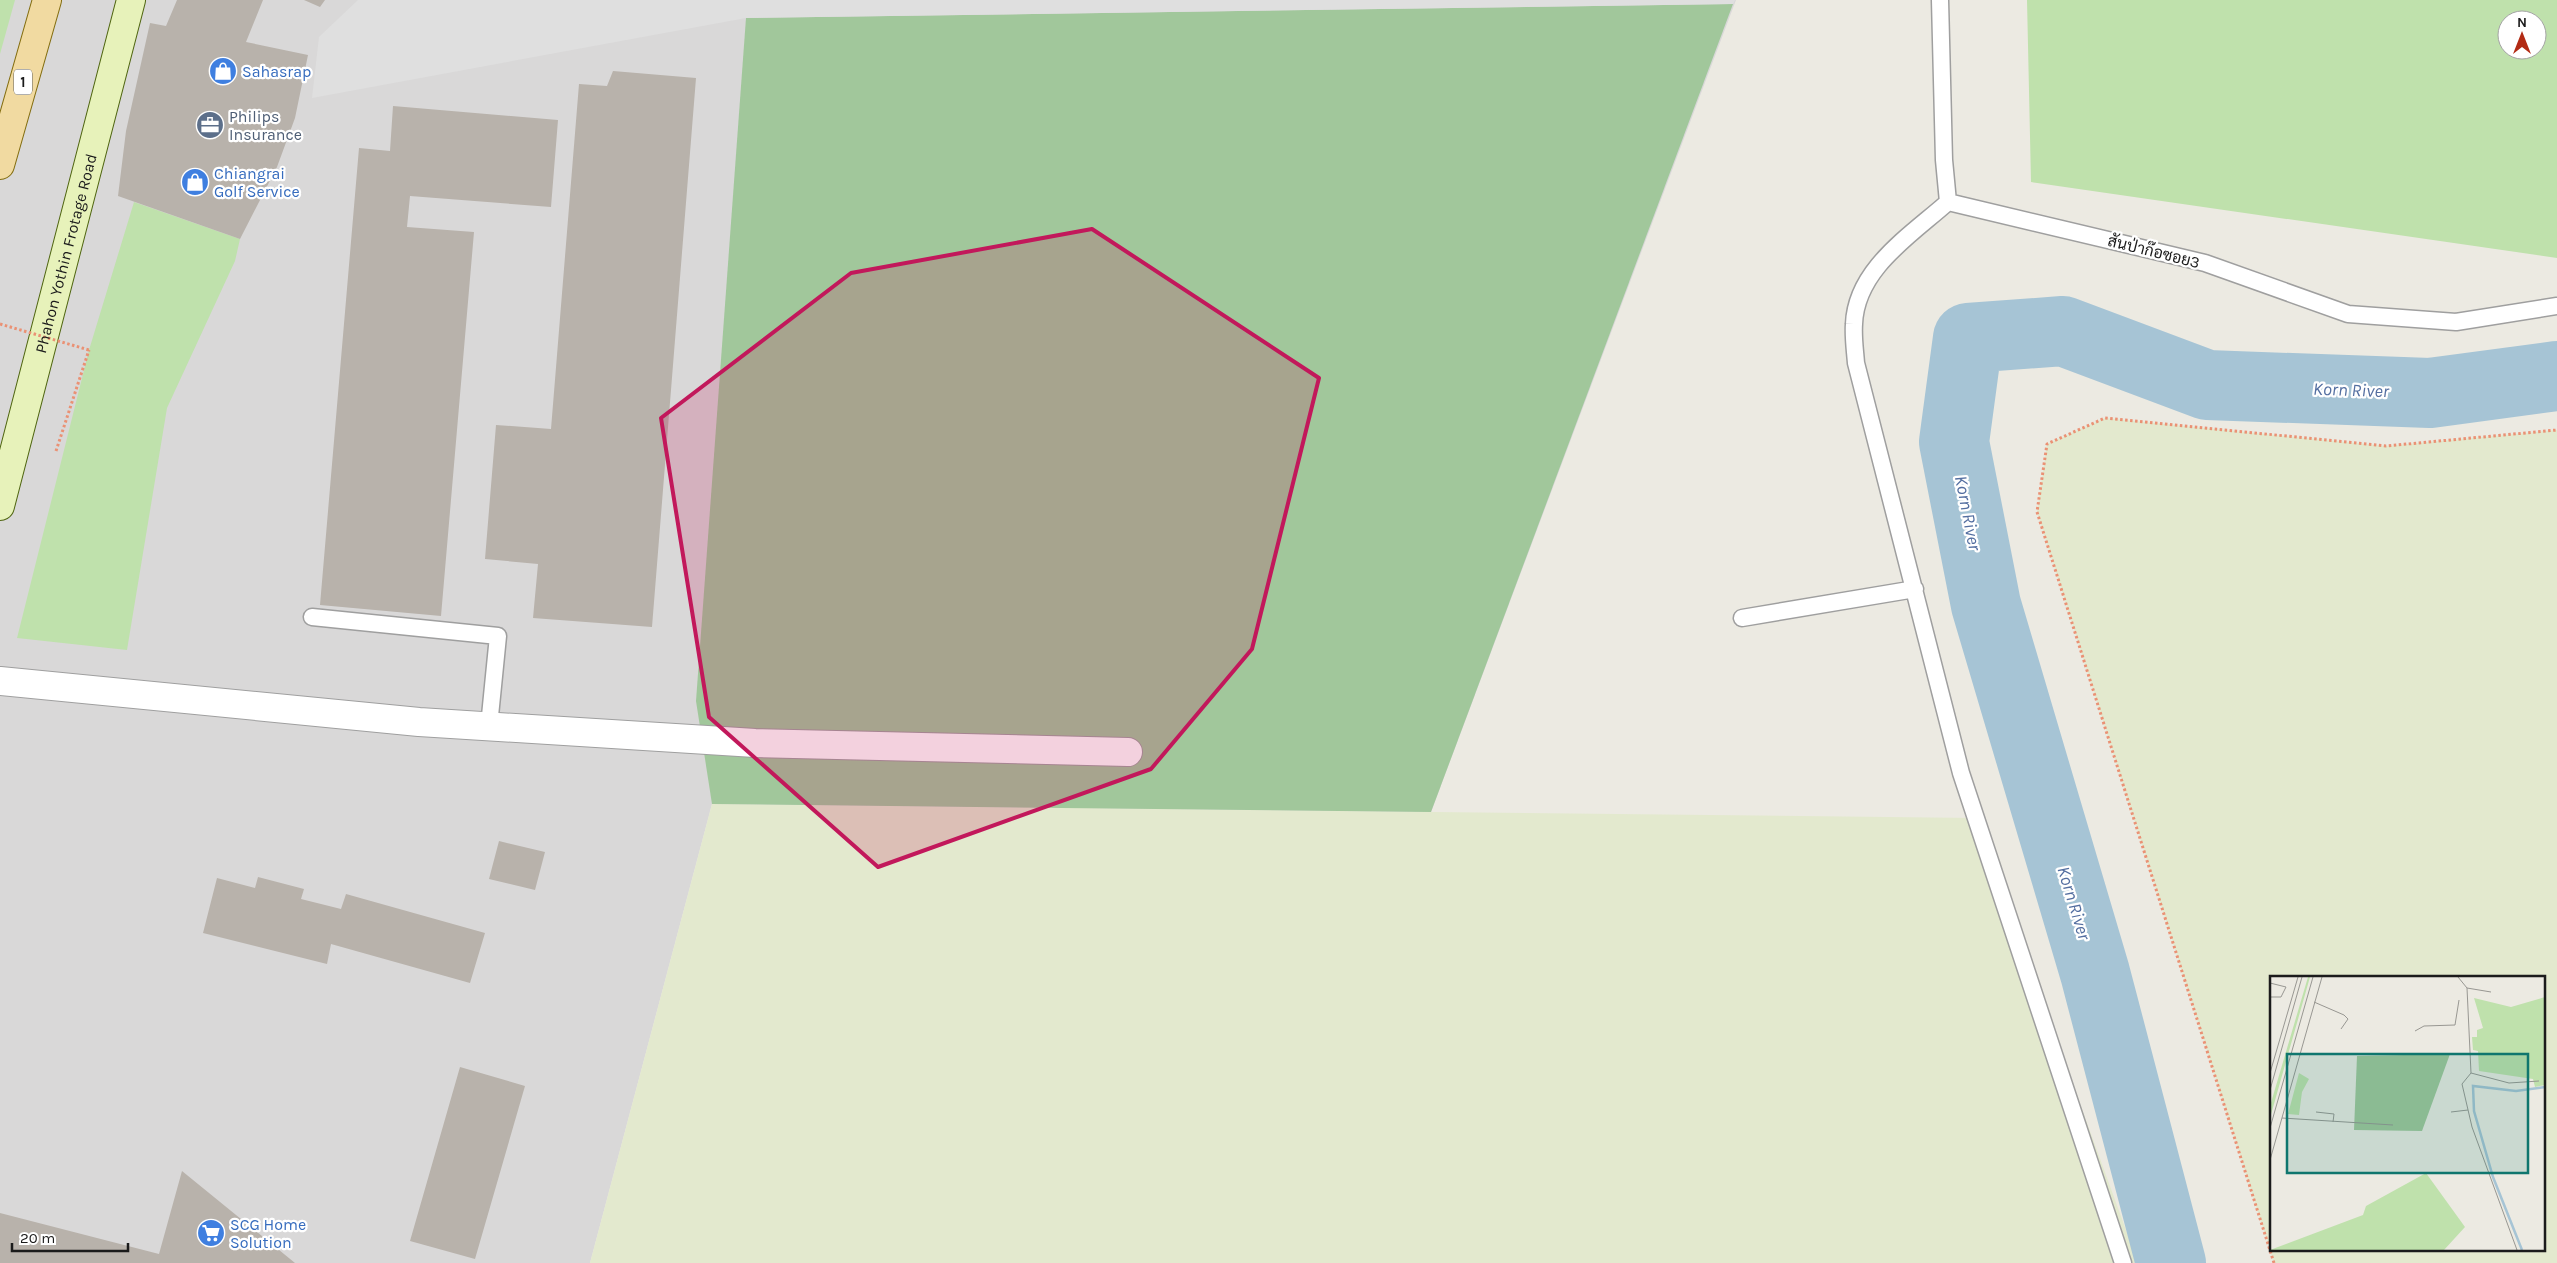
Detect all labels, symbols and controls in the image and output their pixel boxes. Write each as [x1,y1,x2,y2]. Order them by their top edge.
north arrow [2497,10,2547,60]
text: N [2517,14,2527,31]
shop icon: Sahasrap [208,56,238,86]
place label: Sahasrap [242,62,311,81]
road number: 1 [14,70,32,94]
place label: Philips Insurance [229,107,302,144]
office icon: Philips Insurance [195,110,225,140]
street label: Phahon Yothin Frotage Road [31,152,101,355]
place label: Chiangrai Golf Service [214,164,300,201]
shop icon: Chiangrai Golf Service [180,167,210,197]
street label: สันป่าก๊อซอย3 [2106,229,2202,272]
water label: Korn River [2313,378,2390,402]
water label: Korn River [1950,474,1986,553]
water label: Korn River [2052,863,2096,943]
inset map [2270,976,2544,1250]
place label: SCG Home Solution [230,1215,306,1252]
supermarket icon: SCG Home Solution [196,1218,226,1248]
scale bar [12,1220,129,1252]
text: 20 m [20,1229,55,1247]

